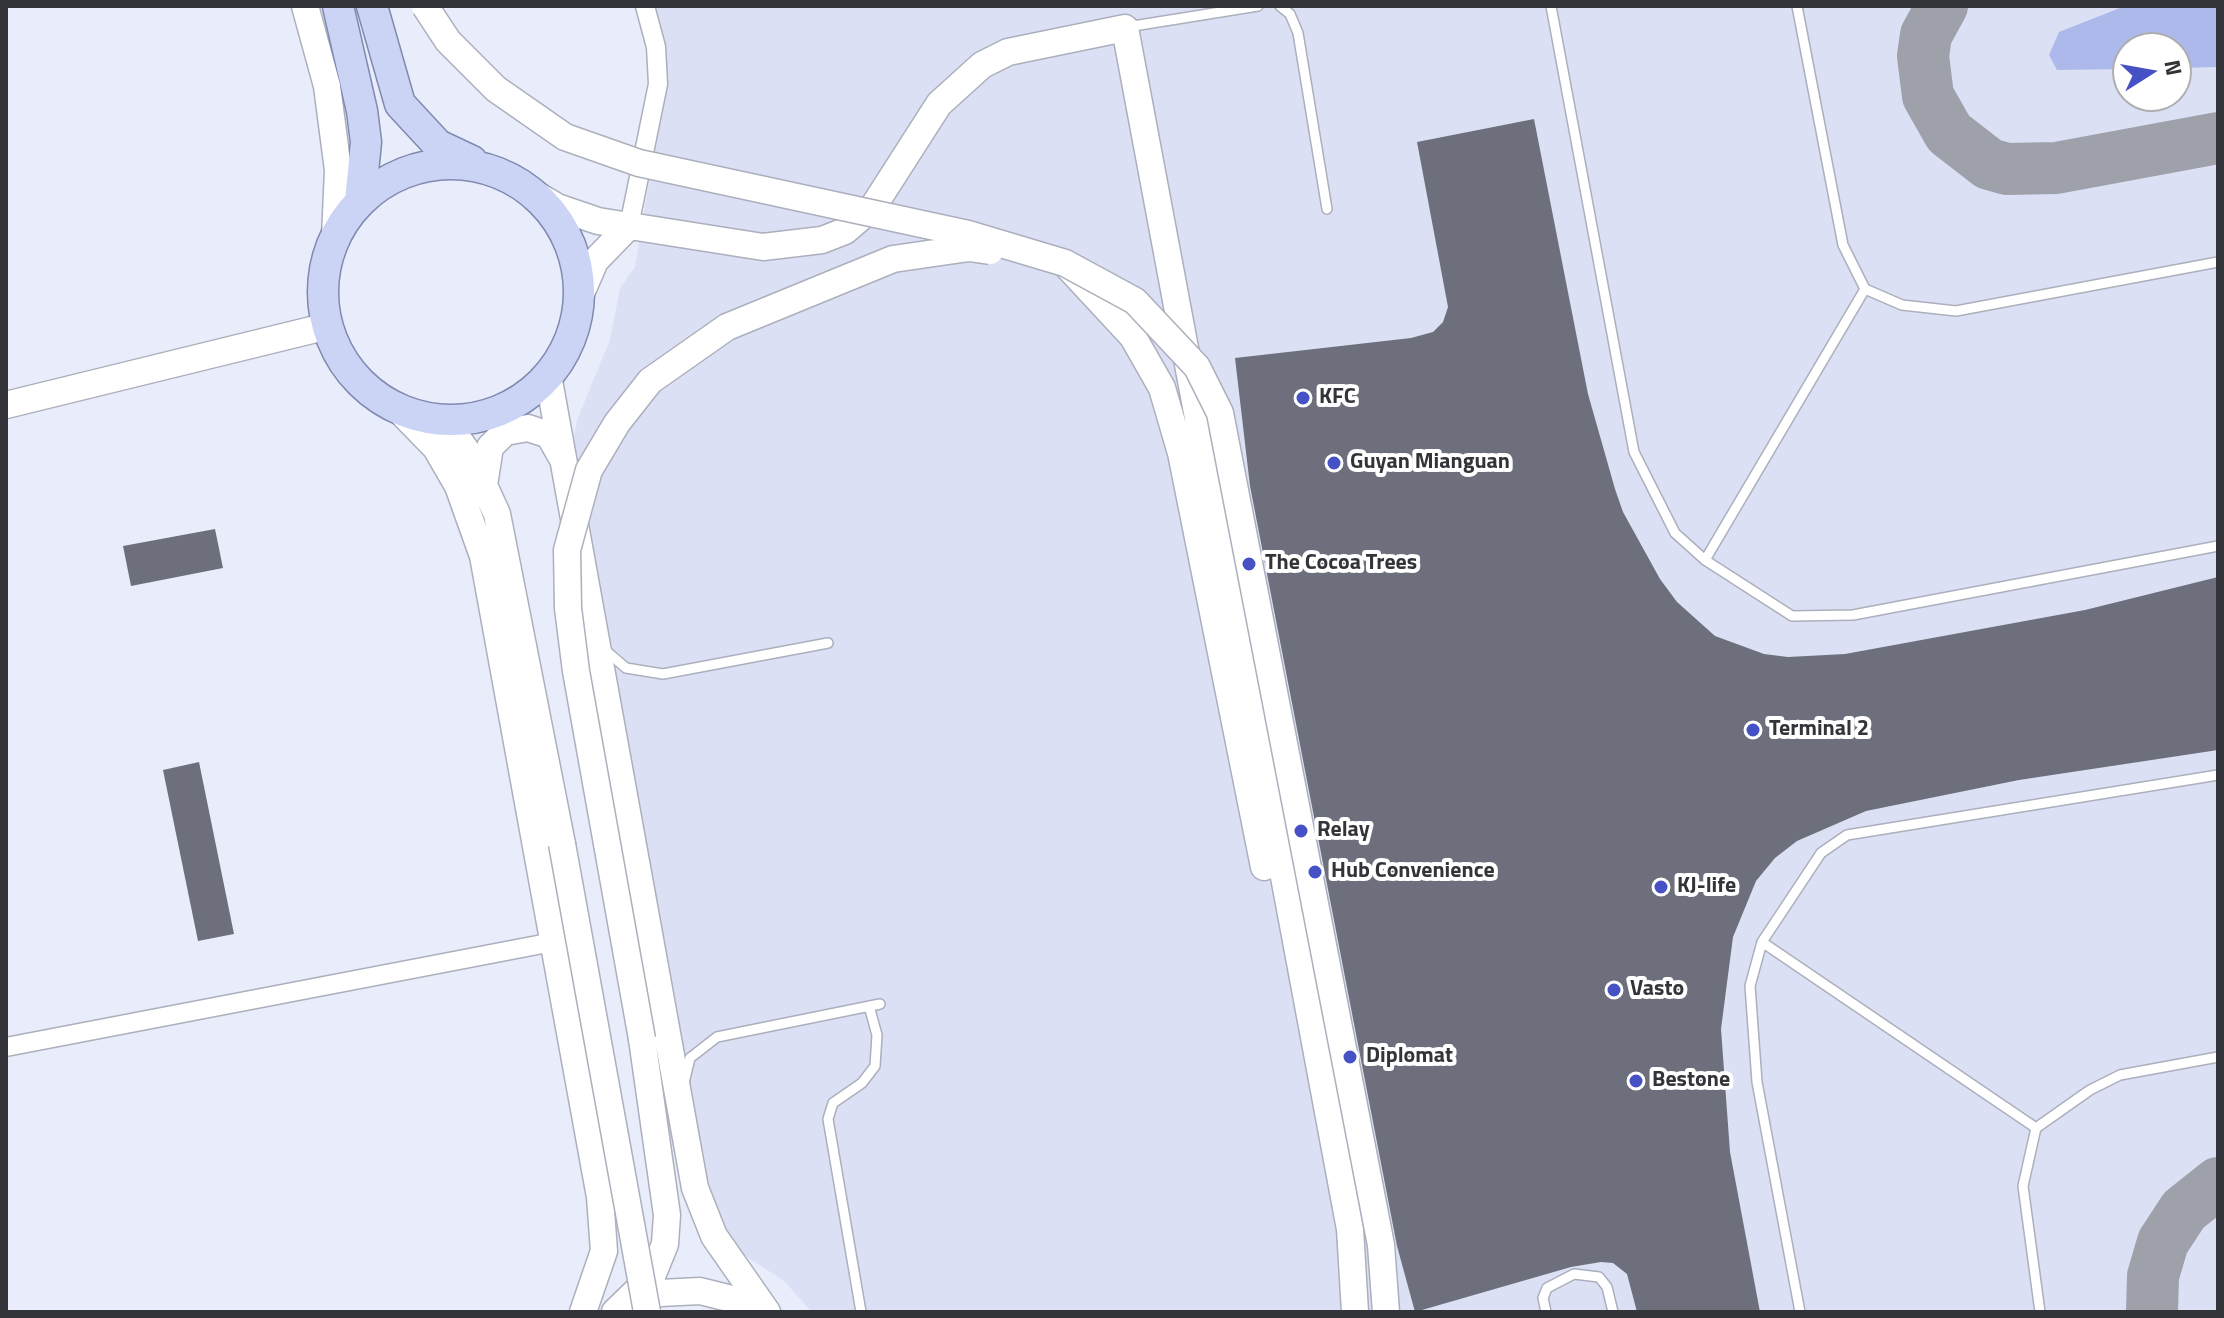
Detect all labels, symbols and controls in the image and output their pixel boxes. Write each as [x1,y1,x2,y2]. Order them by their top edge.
north arrow [2112,32,2192,112]
text: N [2155,57,2192,79]
place label: KFC [1319,385,1356,411]
marker: KFC [1294,389,1312,407]
place label: Guyan Mianguan [1350,450,1510,476]
marker: Guyan Mianguan [1325,454,1343,472]
place label: The Cocoa Trees [1265,551,1417,577]
marker: The Cocoa Trees [1240,555,1258,573]
place label: Terminal 2 [1769,717,1869,743]
marker: Terminal 2 [1744,721,1762,739]
place label: Relay [1317,818,1370,844]
marker: Relay [1292,822,1310,840]
place label: Hub Convenience [1331,859,1495,885]
marker: Hub Convenience [1306,863,1324,881]
place label: KJ-life [1677,874,1736,900]
marker: KJ-life [1652,878,1670,896]
place label: Vasto [1630,977,1684,1003]
marker: Vasto [1605,981,1623,999]
place label: Diplomat [1366,1044,1453,1070]
marker: Diplomat [1341,1048,1359,1066]
place label: Bestone [1652,1068,1730,1094]
marker: Bestone [1627,1072,1645,1090]

